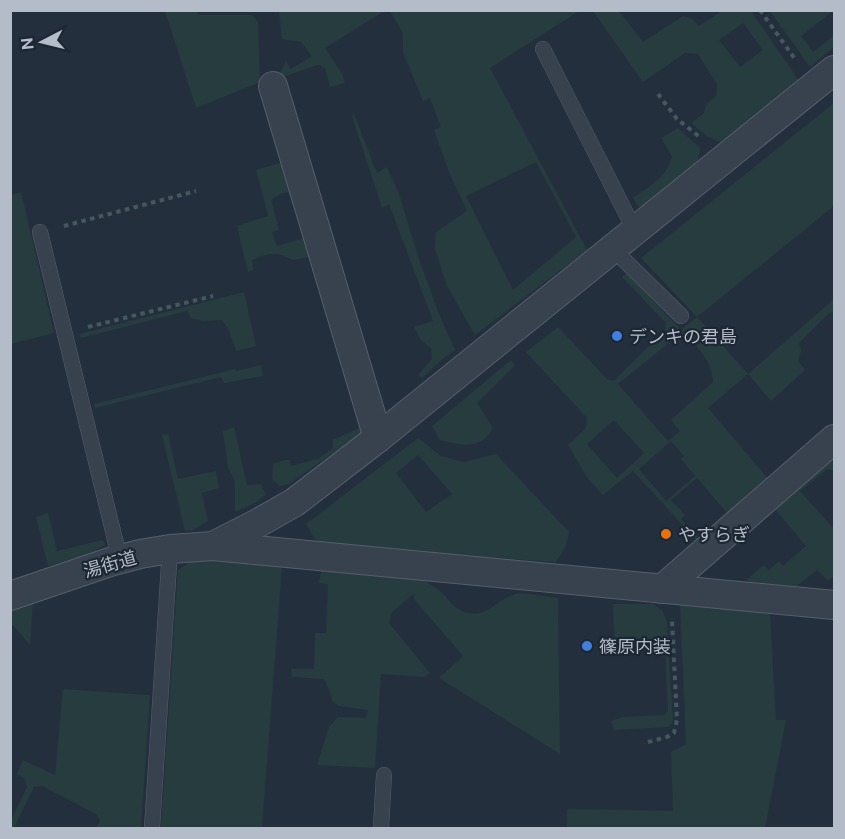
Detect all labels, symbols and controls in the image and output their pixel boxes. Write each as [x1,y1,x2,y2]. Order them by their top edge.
north arrow [12,12,72,72]
text: N [17,36,38,51]
place label: デンキの君島 [629,326,737,347]
marker: デンキの君島 [610,329,624,343]
place label: やすらぎ [678,524,750,545]
marker: やすらぎ [659,527,673,541]
street label: 湯街道 [81,546,139,582]
place label: 篠原内装 [599,636,671,657]
marker: 篠原内装 [580,639,594,653]

